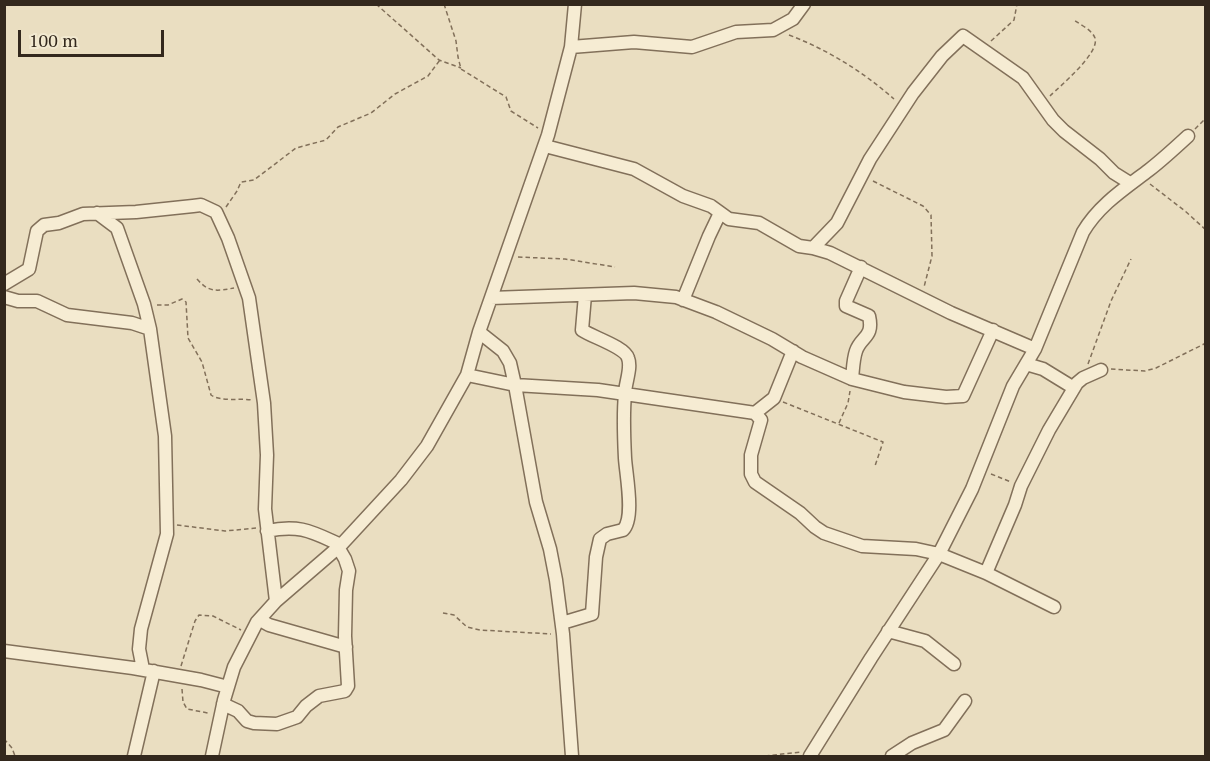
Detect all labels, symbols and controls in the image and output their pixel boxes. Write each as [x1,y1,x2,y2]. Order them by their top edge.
scale bar [21,18,166,56]
text: 100 m [29,28,78,52]

